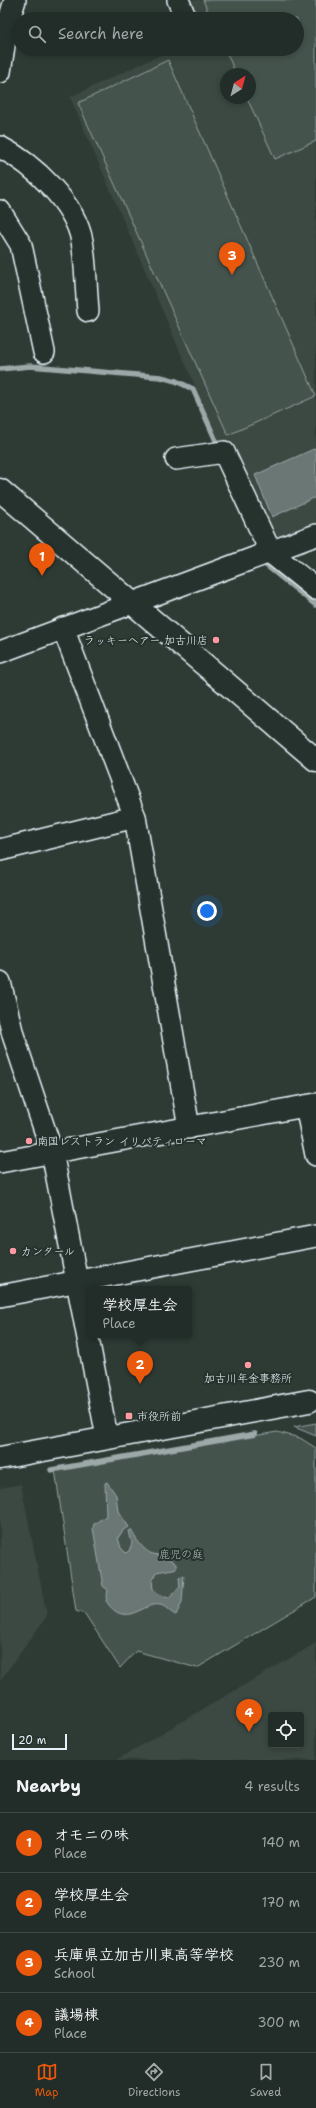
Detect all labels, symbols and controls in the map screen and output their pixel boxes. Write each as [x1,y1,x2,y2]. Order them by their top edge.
search box [12,12,304,56]
icon: search [26,23,48,45]
text: Search here [58,24,144,44]
north arrow [220,68,256,104]
pin: 3 [219,242,245,275]
pin: 1 [29,543,55,576]
place label: ラッキーヘアー 加古川店 [84,633,208,648]
marker: ラッキーヘアー 加古川店 [211,635,221,645]
your location [197,901,217,921]
place label: 南国レストラン イリパティローマ [37,1134,207,1149]
marker: 南国レストラン イリパティローマ [24,1136,34,1146]
place label: カンタール [21,1244,75,1259]
marker: カンタール [8,1246,18,1256]
popup [88,1286,192,1338]
text: 学校厚生会 [102,1295,178,1315]
text: Place [102,1315,136,1332]
pin: 2 [127,1351,153,1384]
marker: 加古川年金事務所 [243,1360,253,1370]
place label: 加古川年金事務所 [204,1371,292,1386]
place label: 市役所前 [137,1409,181,1424]
marker: 市役所前 [124,1411,134,1421]
park label: 鹿児の庭 [159,1547,203,1562]
pin: 4 [236,1699,262,1732]
map controls [268,1712,304,1748]
button: locate [268,1712,304,1748]
scale bar [12,1732,67,1751]
text: 20 m [18,1733,46,1748]
text: Nearby [16,1775,81,1797]
text: 4 results [244,1778,300,1795]
text: オモニの味 [54,1825,129,1845]
text: 1 [26,1834,32,1851]
text: 140 m [261,1834,300,1851]
text: Place [54,1845,87,1862]
text: 学校厚生会 [54,1885,129,1905]
text: 2 [24,1894,34,1911]
text: 170 m [262,1894,300,1911]
text: Place [54,1905,87,1922]
text: 兵庫県立加古川東高等学校 [54,1945,234,1965]
text: 3 [24,1954,34,1971]
text: 230 m [258,1954,300,1971]
text: School [54,1965,95,1982]
text: 議場棟 [54,2005,99,2025]
text: 4 [24,2014,34,2031]
text: 300 m [257,2014,300,2031]
text: Place [54,2025,87,2042]
tab: Map [35,2061,58,2100]
tab: Directions [128,2061,180,2100]
tab: Saved [250,2061,281,2100]

